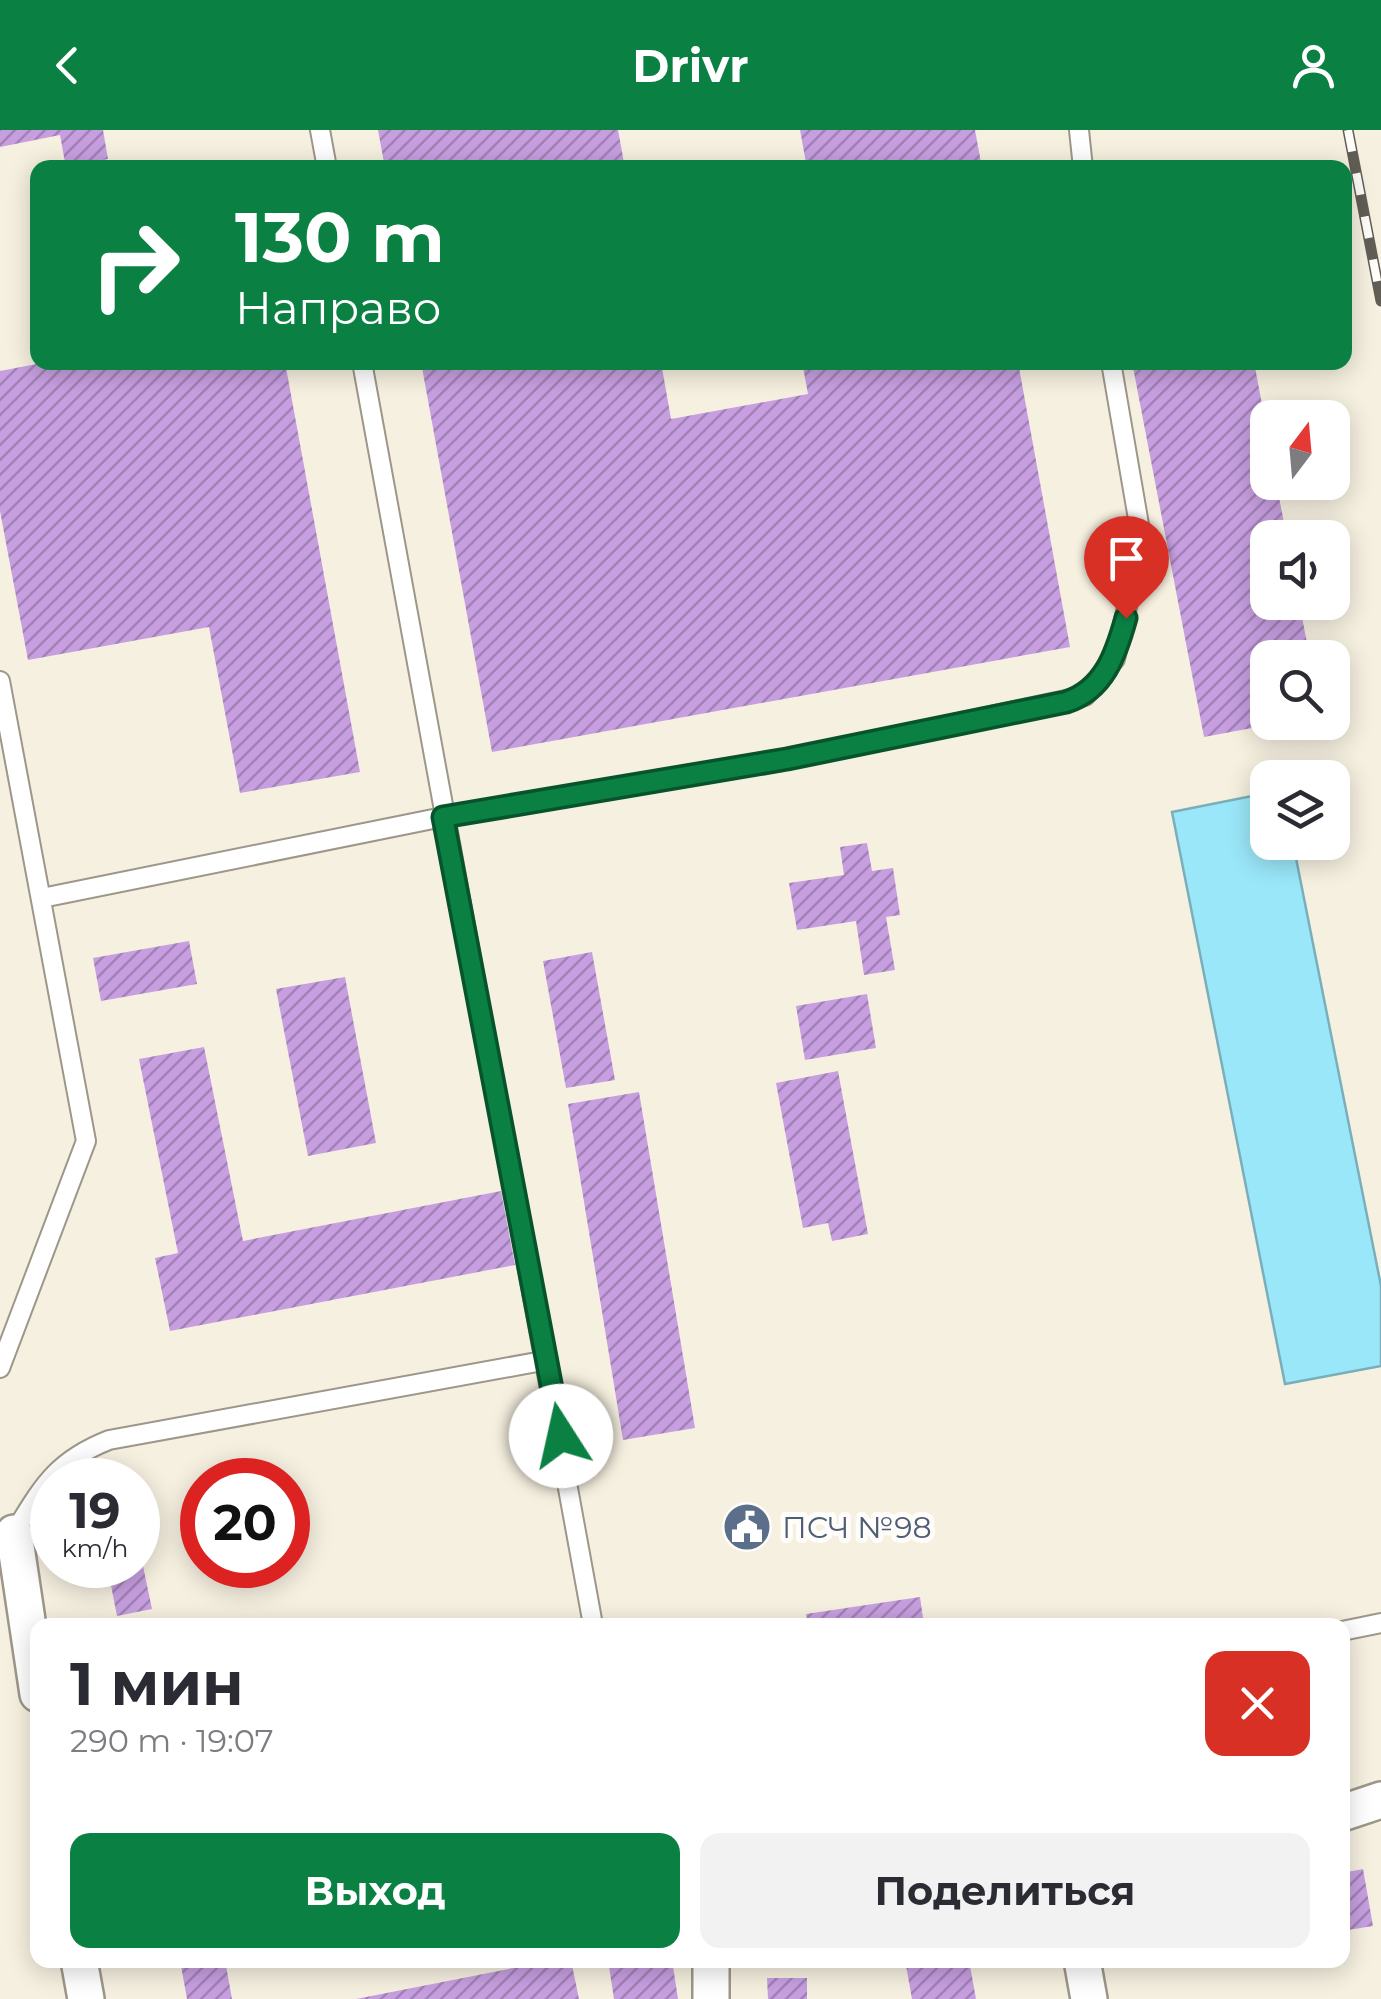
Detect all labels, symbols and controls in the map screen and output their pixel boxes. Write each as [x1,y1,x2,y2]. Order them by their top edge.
icon: back [40,38,95,93]
text: Drivr [632,38,749,93]
icon: person [1286,38,1341,93]
text: 130 m [235,194,445,280]
icon: right [70,200,200,330]
text: Направо [235,280,441,335]
north arrow [1250,400,1350,500]
map controls [1250,400,1350,860]
pin [1084,516,1169,619]
button: sound [1250,520,1350,620]
icon: arrive [1099,531,1154,586]
button: search [1250,640,1350,740]
button: layers [1250,760,1350,860]
position arrow [509,1384,613,1488]
speed limit sign: 20 [180,1458,310,1588]
text: 19 [69,1480,121,1541]
public building icon: ПСЧ №98 [721,1501,773,1553]
place label: ПСЧ №98 [782,1509,932,1546]
text: km/h [62,1533,128,1563]
text: 1 мин [70,1647,244,1720]
button: close [1205,1651,1310,1756]
text: 290 m · 19:07 [70,1721,274,1760]
button: Выход [70,1833,680,1948]
button: Поделиться [700,1833,1310,1948]

